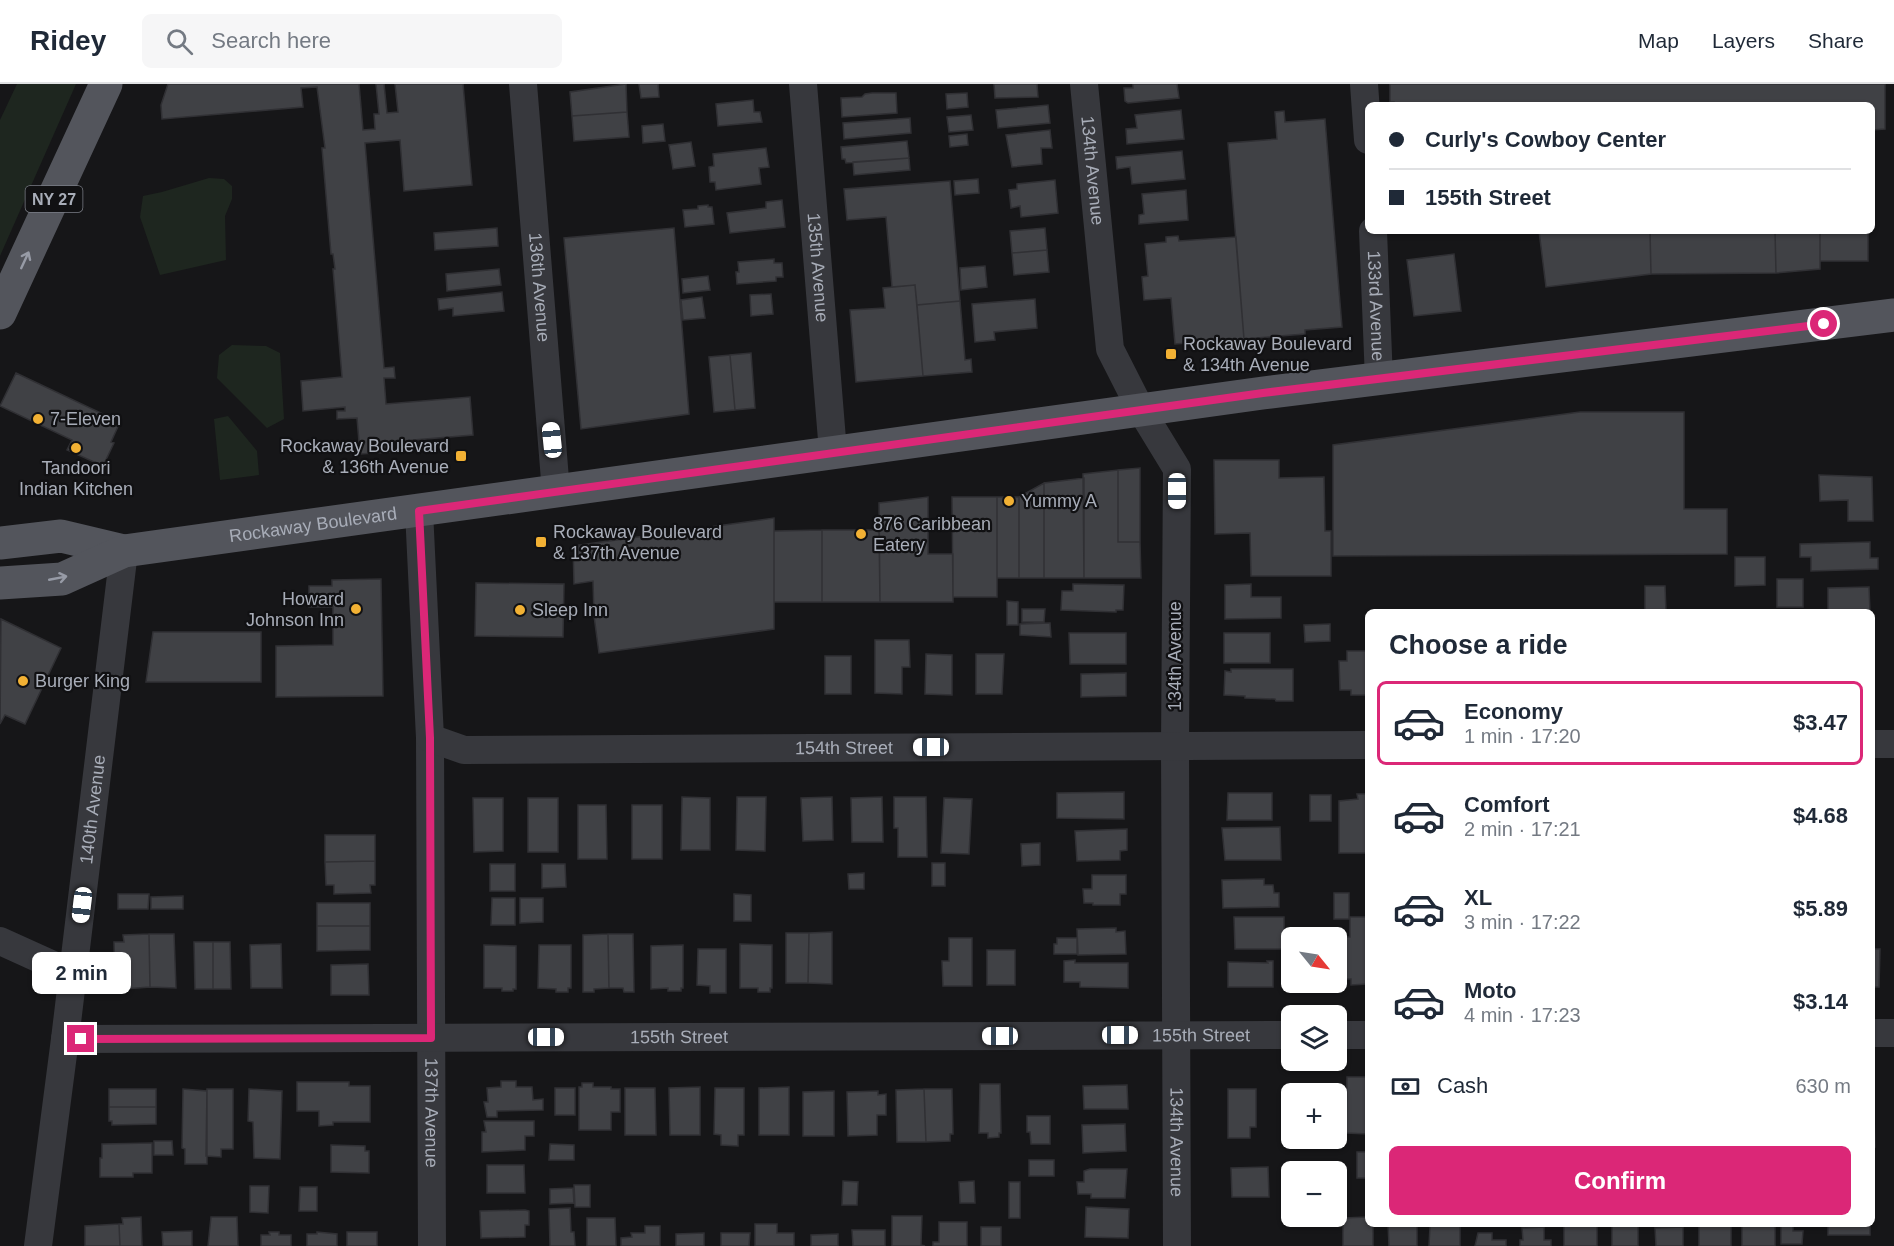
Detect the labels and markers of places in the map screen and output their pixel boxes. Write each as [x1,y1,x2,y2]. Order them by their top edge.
place label: Rockaway Boulevard & 134th Avenue [1183,334,1352,375]
marker: Rockaway Boulevard & 134th Avenue [1164,347,1178,361]
place label: 7-Eleven [50,409,121,429]
marker: 7-Eleven [31,412,45,426]
place label: Rockaway Boulevard & 136th Avenue [280,436,449,477]
marker: Tandoori Indian Kitchen [69,441,83,455]
marker: Rockaway Boulevard & 136th Avenue [454,449,468,463]
place label: Tandoori Indian Kitchen [19,458,133,499]
place label: Yummy A [1021,491,1097,511]
marker: Yummy A [1002,494,1016,508]
place label: 876 Caribbean Eatery [873,514,991,555]
place label: Rockaway Boulevard & 137th Avenue [553,522,722,563]
marker: 876 Caribbean Eatery [854,527,868,541]
marker: Rockaway Boulevard & 137th Avenue [534,535,548,549]
place label: Howard Johnson Inn [246,589,344,630]
place label: Sleep Inn [532,600,608,620]
marker: Howard Johnson Inn [349,602,363,616]
marker: Sleep Inn [513,603,527,617]
place label: Burger King [35,671,130,691]
marker: Burger King [16,674,30,688]

